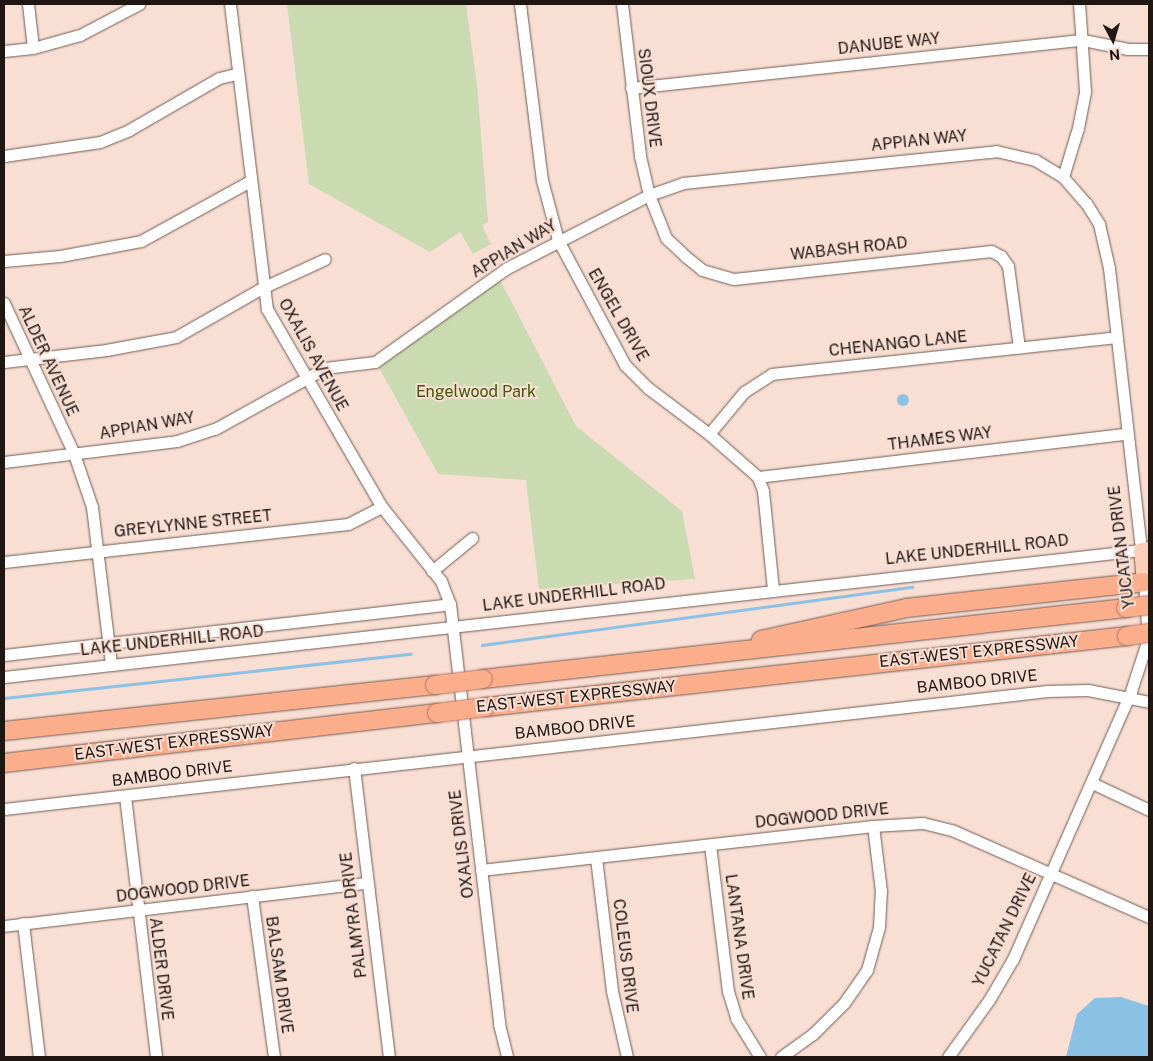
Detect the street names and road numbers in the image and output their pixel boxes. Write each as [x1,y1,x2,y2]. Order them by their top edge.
street label: DANUBE WAY [837,29,941,59]
street label: SIOUX DRIVE [633,47,665,149]
street label: APPIAN WAY [870,126,968,156]
street label: APPIAN WAY [468,216,560,282]
street label: WABASH ROAD [789,233,909,265]
street label: ENGEL DRIVE [584,265,652,365]
street label: OXALIS AVENUE [274,295,352,415]
street label: ALDER AVENUE [14,303,82,419]
street label: CHENANGO LANE [828,327,968,361]
street label: APPIAN WAY [98,408,196,444]
street label: THAMES WAY [887,423,993,455]
street label: YUCATAN DRIVE [1105,484,1139,610]
street label: GREYLYNNE STREET [113,506,273,542]
street label: LAKE UNDERHILL ROAD [884,531,1070,569]
street label: LAKE UNDERHILL ROAD [481,574,667,616]
street label: LAKE UNDERHILL ROAD [79,622,265,660]
street label: EAST-WEST EXPRESSWAY [878,632,1080,672]
street label: BAMBOO DRIVE [916,666,1038,698]
street label: EAST-WEST EXPRESSWAY [475,677,677,717]
street label: BAMBOO DRIVE [514,712,636,744]
street label: EAST-WEST EXPRESSWAY [73,721,275,765]
street label: BAMBOO DRIVE [111,757,233,791]
street label: OXALIS DRIVE [446,789,478,899]
street label: DOGWOOD DRIVE [754,799,890,833]
street label: PALMYRA DRIVE [337,851,371,979]
street label: YUCATAN DRIVE [969,870,1041,990]
street label: DOGWOOD DRIVE [115,871,251,907]
street label: LANTANA DRIVE [721,873,757,1001]
street label: COLEUS DRIVE [608,898,642,1014]
street label: BALSAM DRIVE [261,915,297,1035]
street label: ALDER DRIVE [145,916,177,1022]

